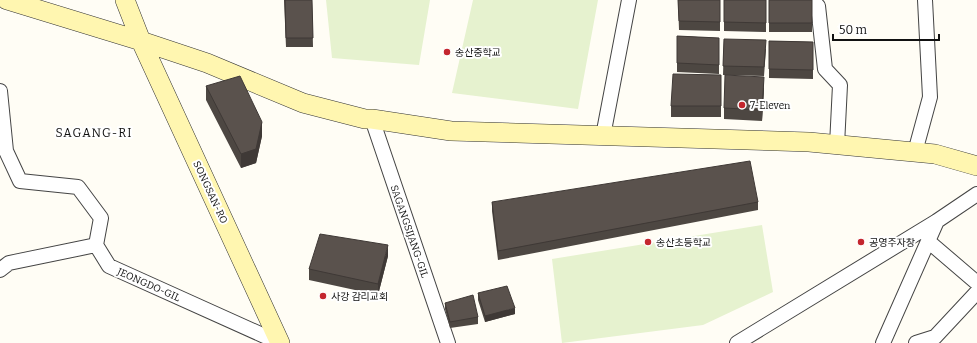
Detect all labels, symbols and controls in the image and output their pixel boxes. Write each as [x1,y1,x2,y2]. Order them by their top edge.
scale bar [833,16,939,42]
text: 50 m [839,23,868,37]
marker: 송산중학교 [442,47,452,57]
place label: 송산중학교 [455,47,501,59]
marker: 7-Eleven [737,100,747,110]
place label: 7-Eleven [750,100,791,112]
district label: SAGANG-RI [56,126,132,140]
street label: SONGSAN-RO [190,159,230,226]
street label: SAGANGSIJANG-GIL [388,183,431,280]
marker: 송산초등학교 [643,237,653,247]
place label: 송산초등학교 [656,237,711,249]
marker: 공영주자창 [856,237,866,247]
place label: 공영주자창 [869,237,915,249]
street label: JEONGDO-GIL [114,265,182,304]
marker: 사강 감리교회 [318,291,328,301]
place label: 사강 감리교회 [331,291,388,303]

